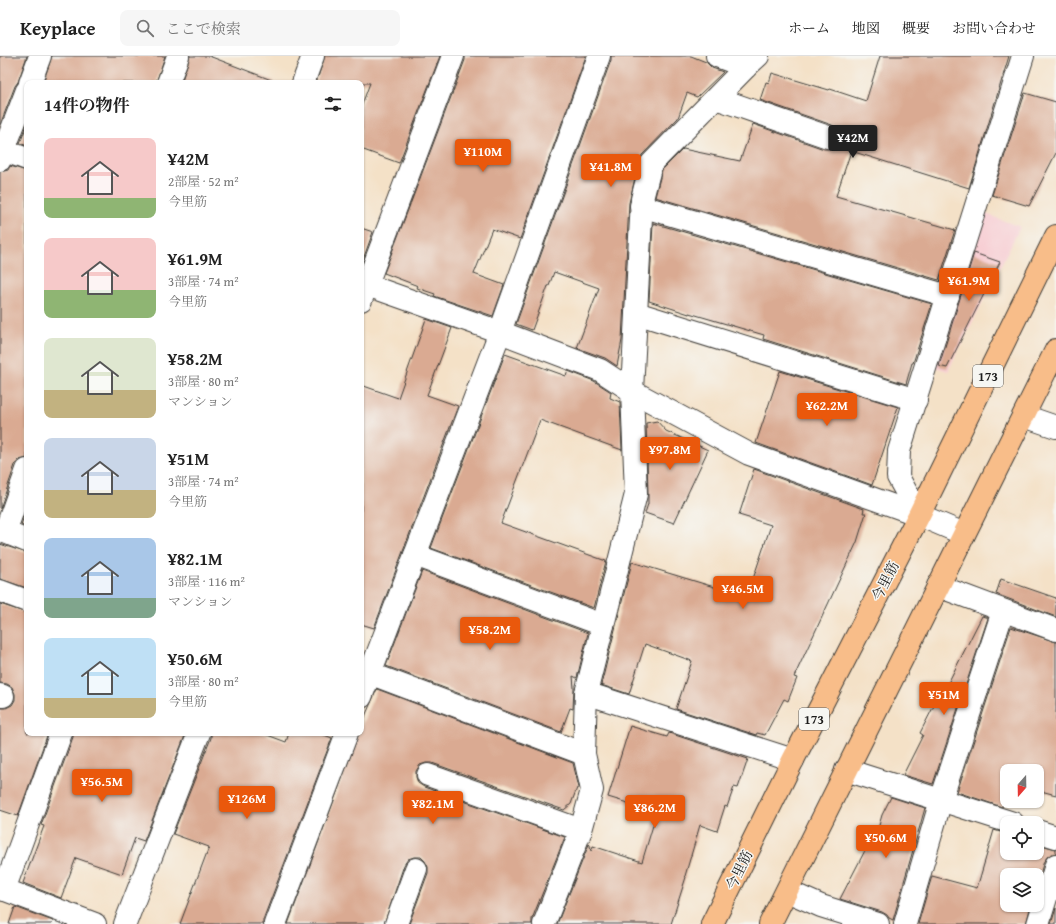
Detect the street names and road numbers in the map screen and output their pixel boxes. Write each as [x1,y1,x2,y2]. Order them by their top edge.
road number: 173 [973,365,1003,387]
street label: 今里筋 [867,558,903,604]
road number: 173 [799,708,829,730]
street label: 今里筋 [721,847,757,893]

